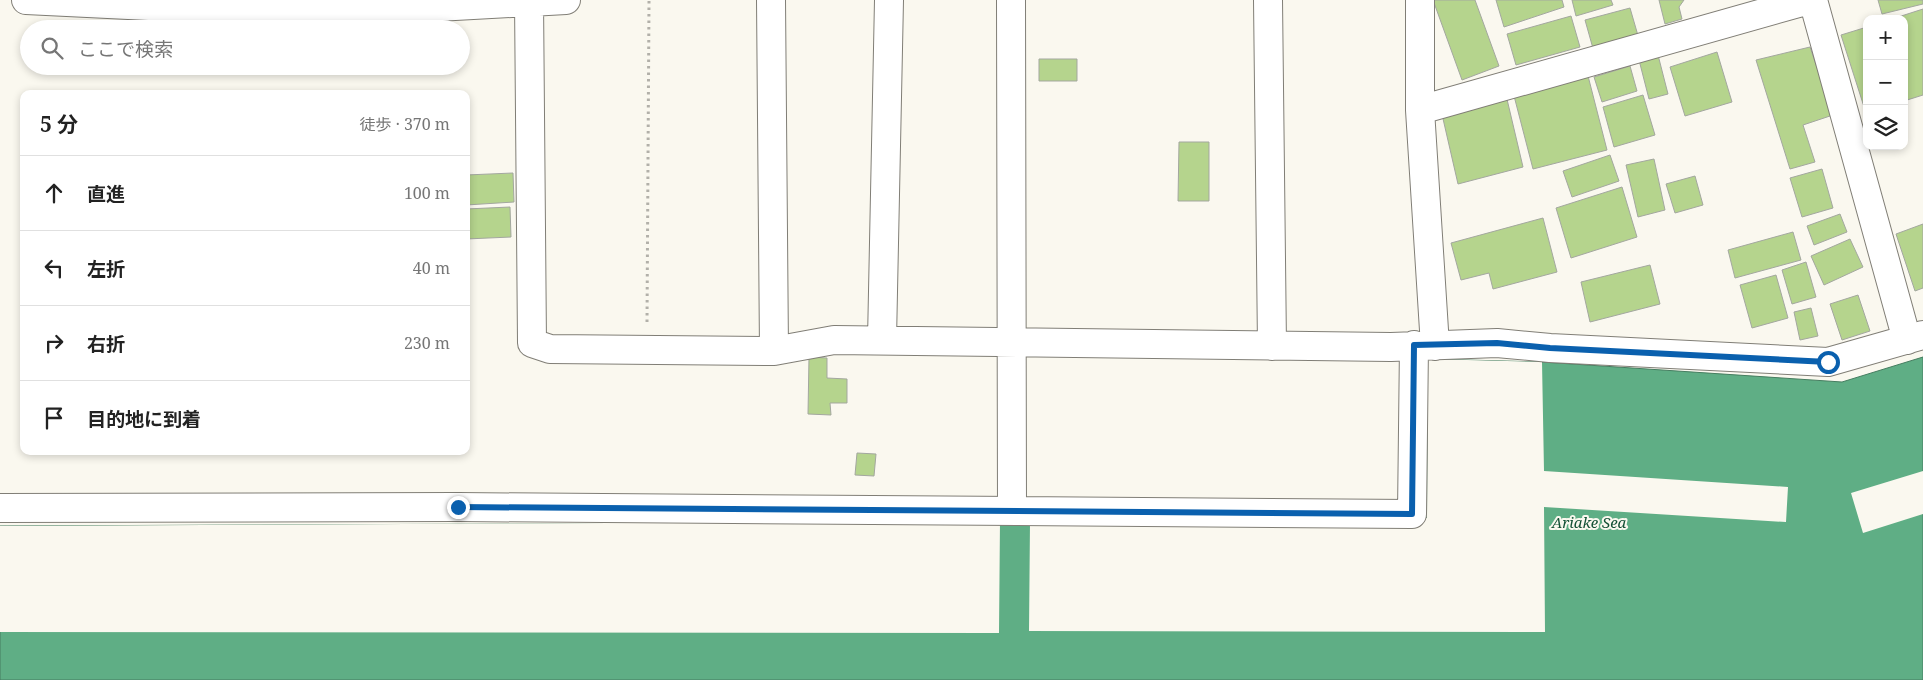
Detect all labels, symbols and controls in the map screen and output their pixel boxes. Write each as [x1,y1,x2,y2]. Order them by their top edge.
map controls [1863,15,1908,150]
button: + [1863,15,1908,60]
search box [20,20,470,75]
icon: search [38,34,66,62]
text: ここで検索 [78,36,173,62]
button: − [1863,60,1908,105]
button: layers [1863,105,1908,150]
text: 5 分 [40,110,78,138]
text: 徒歩 · 370 m [360,113,450,135]
icon: ahead [40,179,68,207]
text: 直進 [87,181,125,207]
text: 100 m [404,182,450,204]
icon: left [40,254,68,282]
text: 左折 [87,256,125,282]
text: 40 m [413,257,450,279]
icon: right [40,329,68,357]
text: 右折 [87,331,125,357]
text: 230 m [404,332,450,354]
route start [1817,351,1840,374]
icon: arrive [40,404,68,432]
text: 目的地に到着 [87,406,201,432]
route end [447,496,470,519]
water label: Ariake Sea [1551,512,1627,532]

